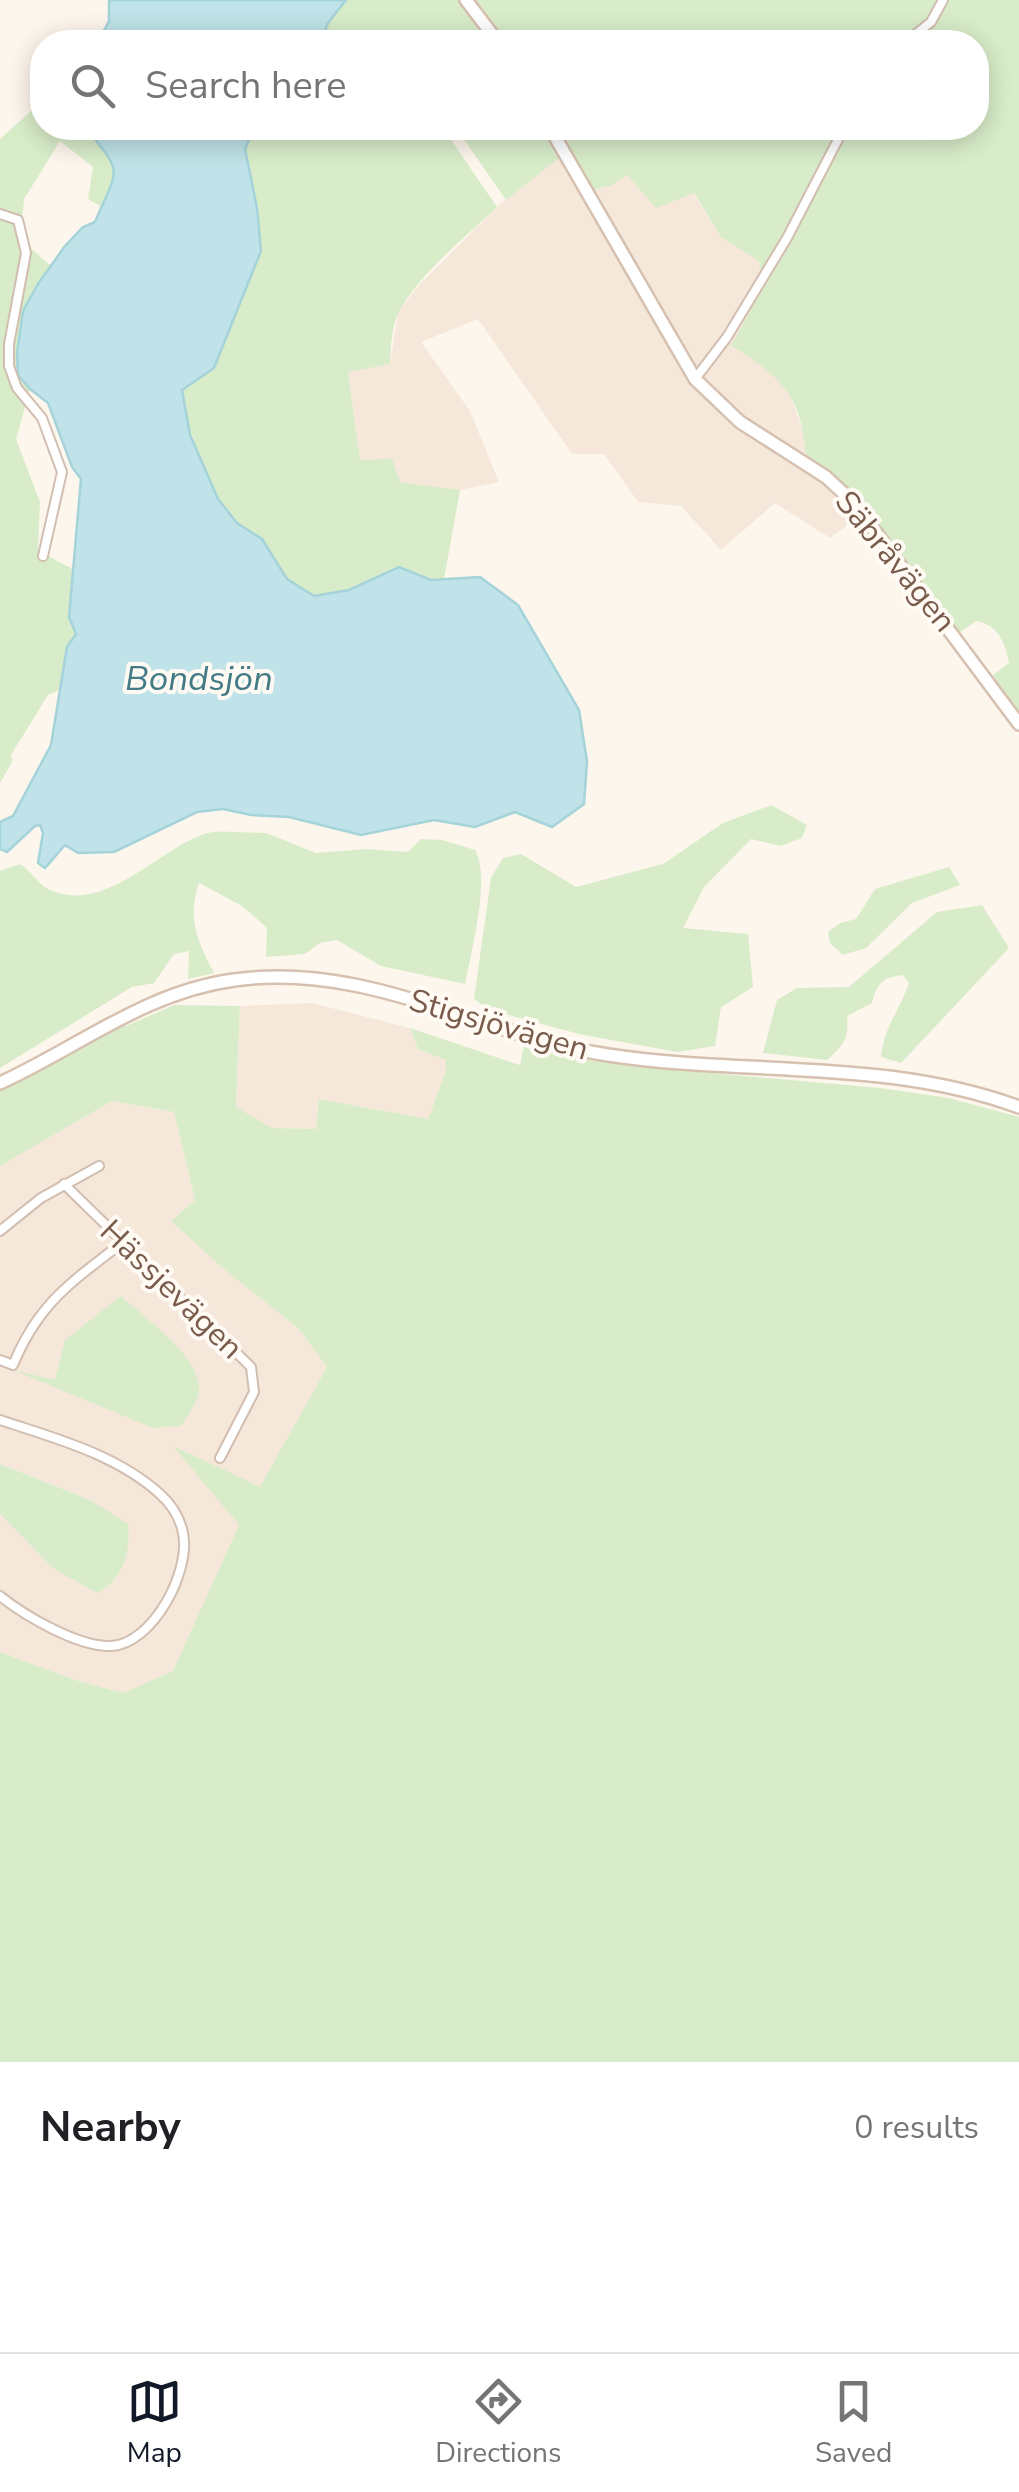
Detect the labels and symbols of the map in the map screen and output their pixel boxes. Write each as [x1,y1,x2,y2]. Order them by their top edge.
street label: Säbråvägen [825,482,966,641]
water label: Bondsjön [125,655,273,702]
street label: Stigsjövägen [404,978,594,1071]
street label: Hässjevägen [91,1210,253,1369]

